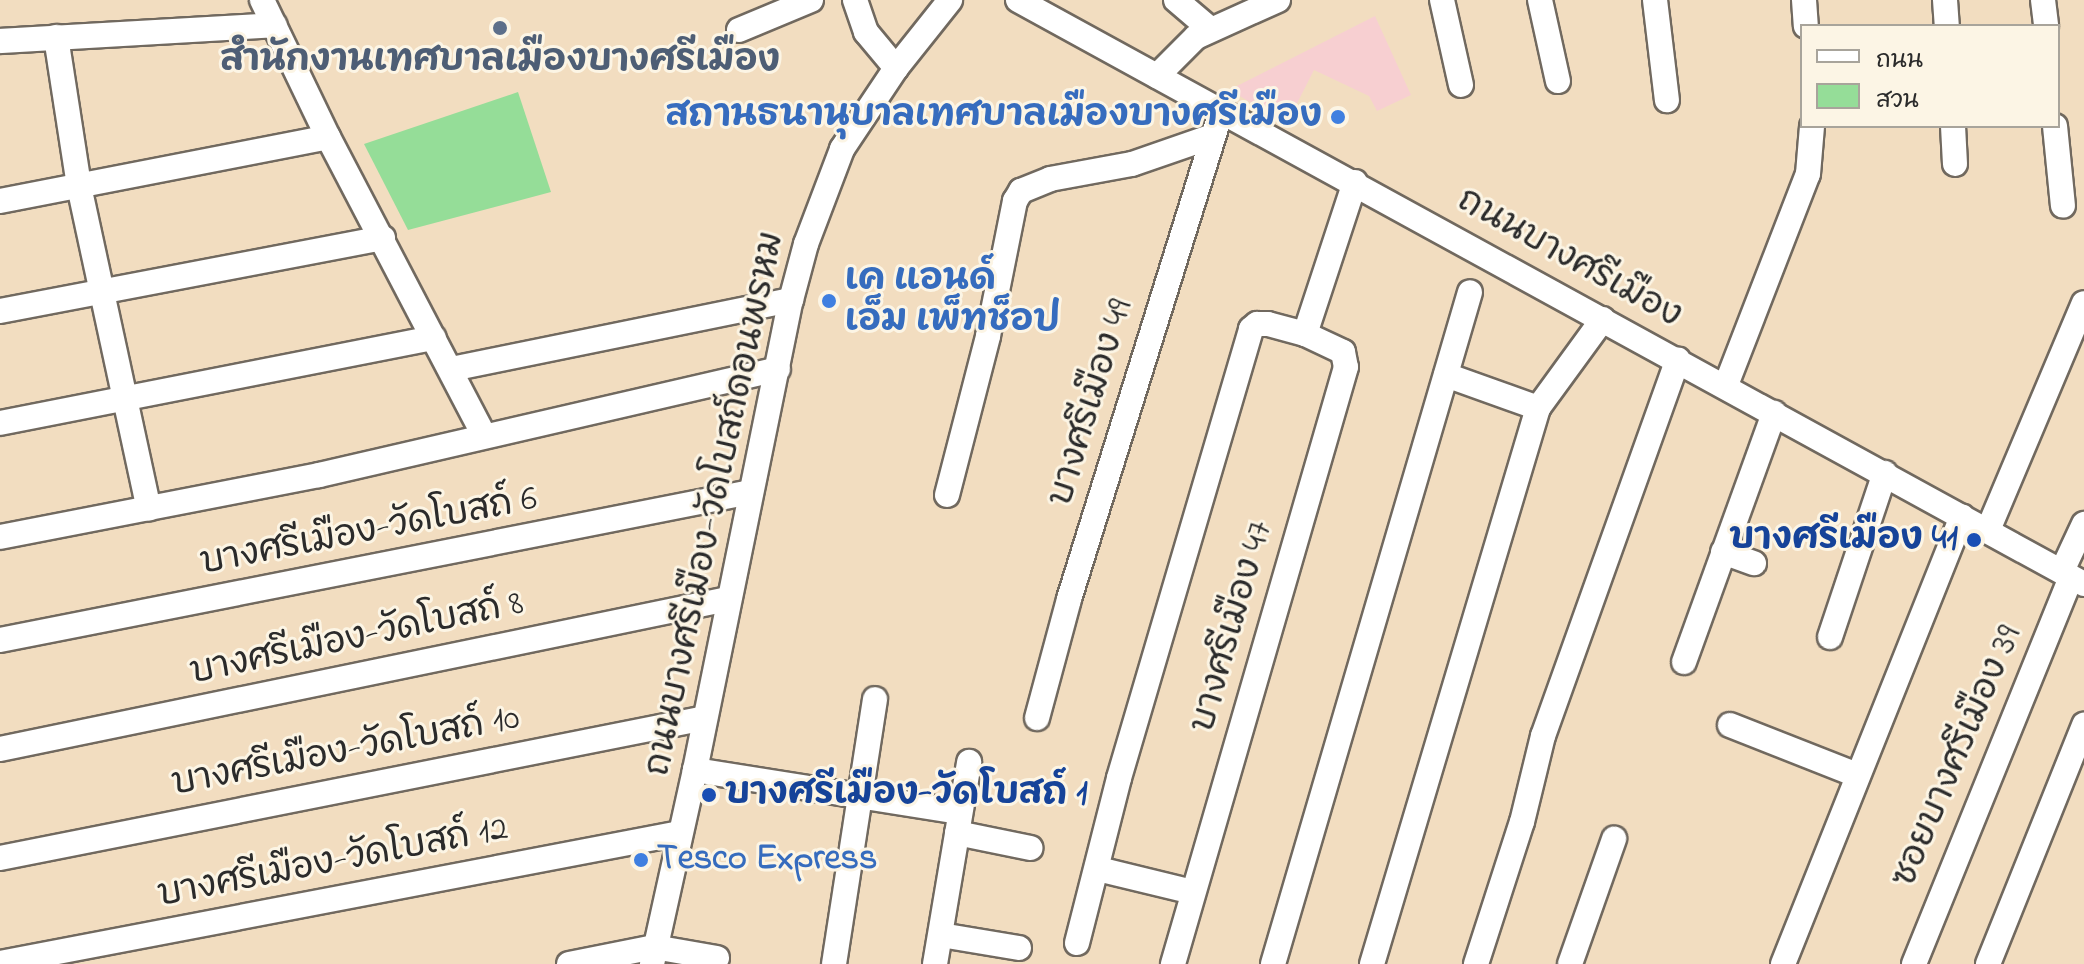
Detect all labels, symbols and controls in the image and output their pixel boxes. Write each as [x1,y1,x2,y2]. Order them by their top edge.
marker: สำนักงานเทศบาลเมืองบางศรีเมือง [491,19,509,37]
legend [1800,24,2060,128]
place label: สำนักงานเทศบาลเมืองบางศรีเมือง [220,40,780,84]
text: ถนน [1876,44,1923,79]
text: สวน [1876,84,1919,119]
place label: สถานธนานุบาลเทศบาลเมืองบางศรีเมือง [666,95,1322,139]
marker: สถานธนานุบาลเทศบาลเมืองบางศรีเมือง [1329,108,1347,126]
street label: ถนนบางศรีเมือง [1449,179,1689,339]
street label: ถนนบางศรีเมือง-วัดโบสถ์ดอนพรหม [637,228,795,780]
place label: เค แอนด์ เอ็ม เพ็ทช็อป [845,258,1061,343]
marker: เค แอนด์ เอ็ม เพ็ทช็อป [820,292,838,310]
street label: บางศรีเมือง 49 [1040,295,1144,511]
street label: บางศรีเมือง-วัดโบสถ์ 6 [197,478,541,586]
street label: บางศรีเมือง 47 [1182,517,1284,737]
place label: บางศรีเมือง 41 [1729,518,1958,562]
marker: บางศรีเมือง 41 [1965,531,1983,549]
street label: บางศรีเมือง-วัดโบสถ์ 8 [186,583,528,695]
street label: ซอยบางศรีเมือง 39 [1883,620,2033,894]
street label: บางศรีเมือง-วัดโบสถ์ 10 [169,697,523,807]
place label: บางศรีเมือง-วัดโบสถ์ 1 [725,773,1088,817]
marker: บางศรีเมือง-วัดโบสถ์ 1 [700,786,718,804]
street label: บางศรีเมือง-วัดโบสถ์ 12 [154,808,512,918]
place label: Tesco Express [657,838,877,882]
marker: Tesco Express [632,851,650,869]

